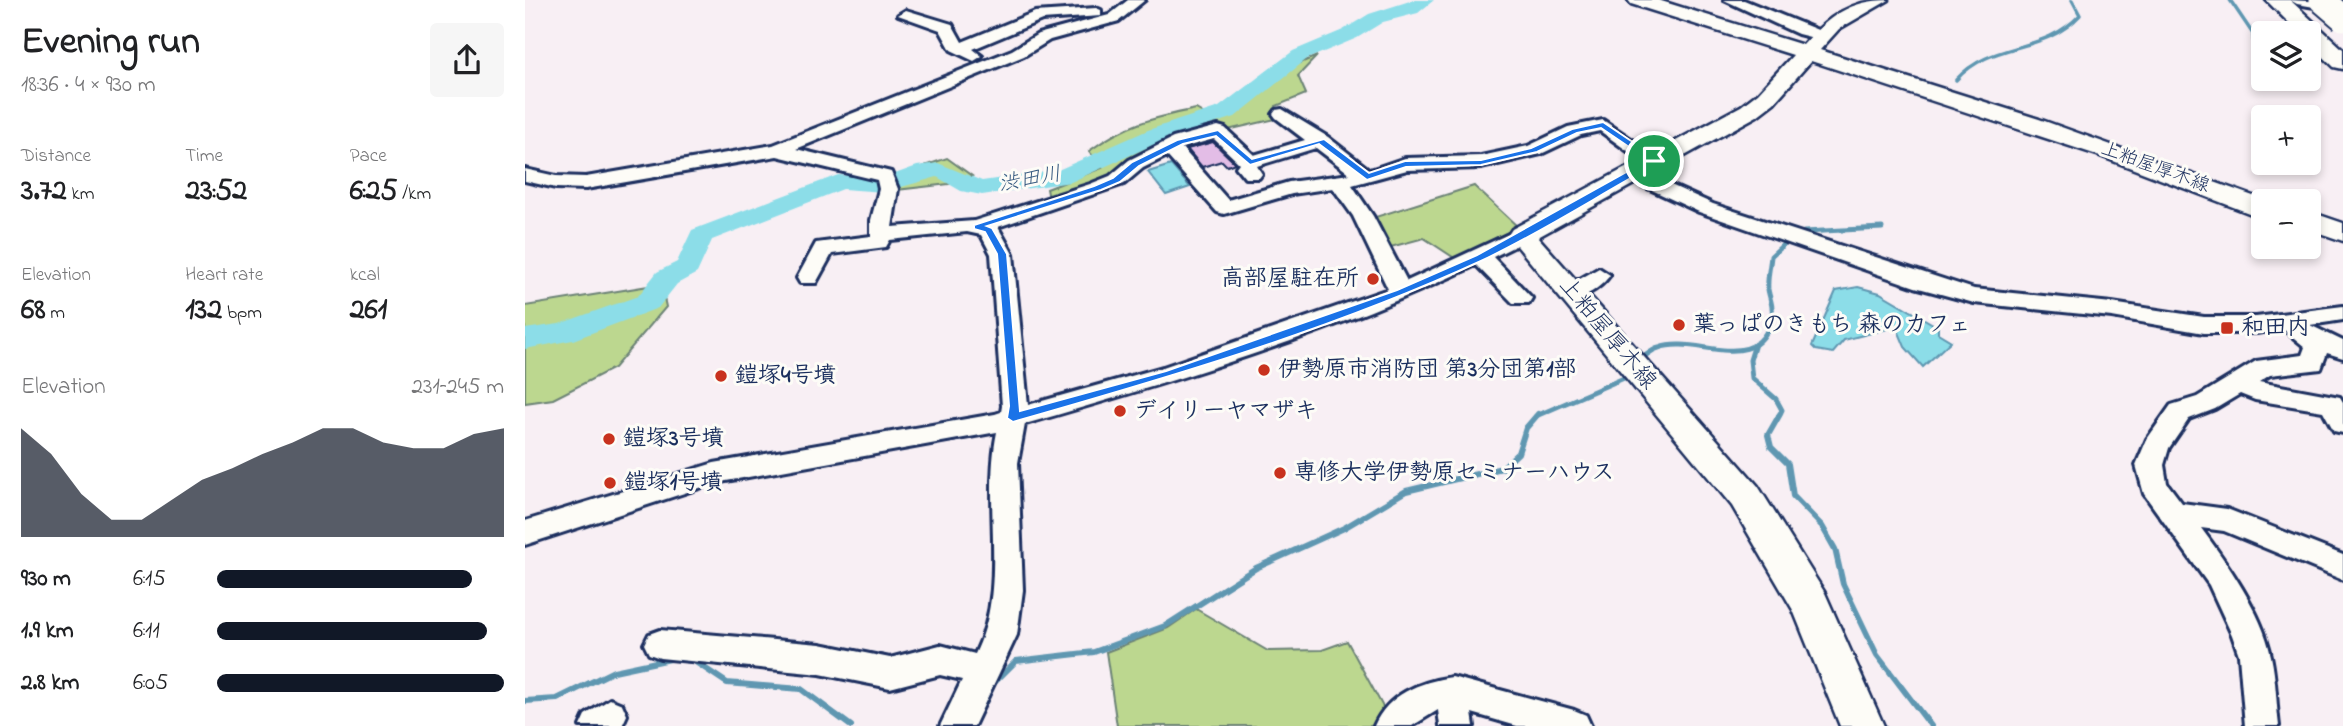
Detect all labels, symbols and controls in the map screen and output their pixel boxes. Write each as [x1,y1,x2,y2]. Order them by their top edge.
text: Evening run [21,15,200,71]
map controls [2251,21,2321,259]
button: layers [2251,21,2321,91]
button: share [430,23,504,97]
text: 18:36 · 4 × 930 m [21,69,156,102]
button: + [2251,105,2321,175]
pin [1624,131,1684,191]
street label: 上粕屋厚木線 [2097,136,2213,200]
icon: arrive [1635,142,1673,180]
text: Distance [21,143,91,170]
text: Time [185,143,223,170]
text: Pace [350,143,387,170]
water label: 渋田川 [996,160,1064,200]
text: 3.72 [21,170,67,214]
text: 23:52 [185,170,247,214]
text: 6:25 [350,170,397,214]
text: km [67,181,95,208]
text: /km [397,181,431,208]
button: − [2251,189,2321,259]
text: Elevation [21,262,91,289]
text: Heart rate [185,262,263,289]
text: kcal [350,262,380,289]
place label: 高部屋駐在所 [1221,263,1359,296]
marker: 高部屋駐在所 [1365,271,1381,287]
street label: 上粕屋厚木線 [1550,271,1664,397]
text: 68 [21,289,45,333]
text: 132 [185,289,222,333]
text: 261 [350,289,387,333]
text: m [45,300,65,327]
text: bpm [222,300,262,327]
place label: 葉っぱのきもち 森のカフェ [1693,309,1971,342]
place label: 和田内 [2241,312,2310,345]
marker: 葉っぱのきもち 森のカフェ [1671,317,1687,333]
marker: 和田内 [2219,320,2235,336]
place label: 伊勢原市消防団 第3分団第1部 [1278,354,1577,387]
place label: 鎧塚4号墳 [735,360,836,393]
marker: 伊勢原市消防団 第3分団第1部 [1256,362,1272,378]
marker: 鎧塚4号墳 [713,368,729,384]
text: Elevation [21,371,106,404]
text: 231–245 m [411,371,504,404]
place label: デイリーヤマザキ [1134,395,1318,428]
marker: デイリーヤマザキ [1112,403,1128,419]
place label: 鎧塚3号墳 [623,423,725,456]
marker: 鎧塚3号墳 [601,431,617,447]
place label: 専修大学伊勢原セミナーハウス [1294,457,1615,490]
marker: 専修大学伊勢原セミナーハウス [1272,465,1288,481]
place label: 鎧塚1号墳 [624,467,723,500]
marker: 鎧塚1号墳 [602,475,618,491]
text: 930 m [21,563,71,596]
text: 6:15 [133,563,166,596]
text: 1.9 km [21,615,74,648]
text: 6:11 [133,615,160,648]
text: 2.8 km [21,667,79,700]
text: 6:05 [133,667,168,700]

